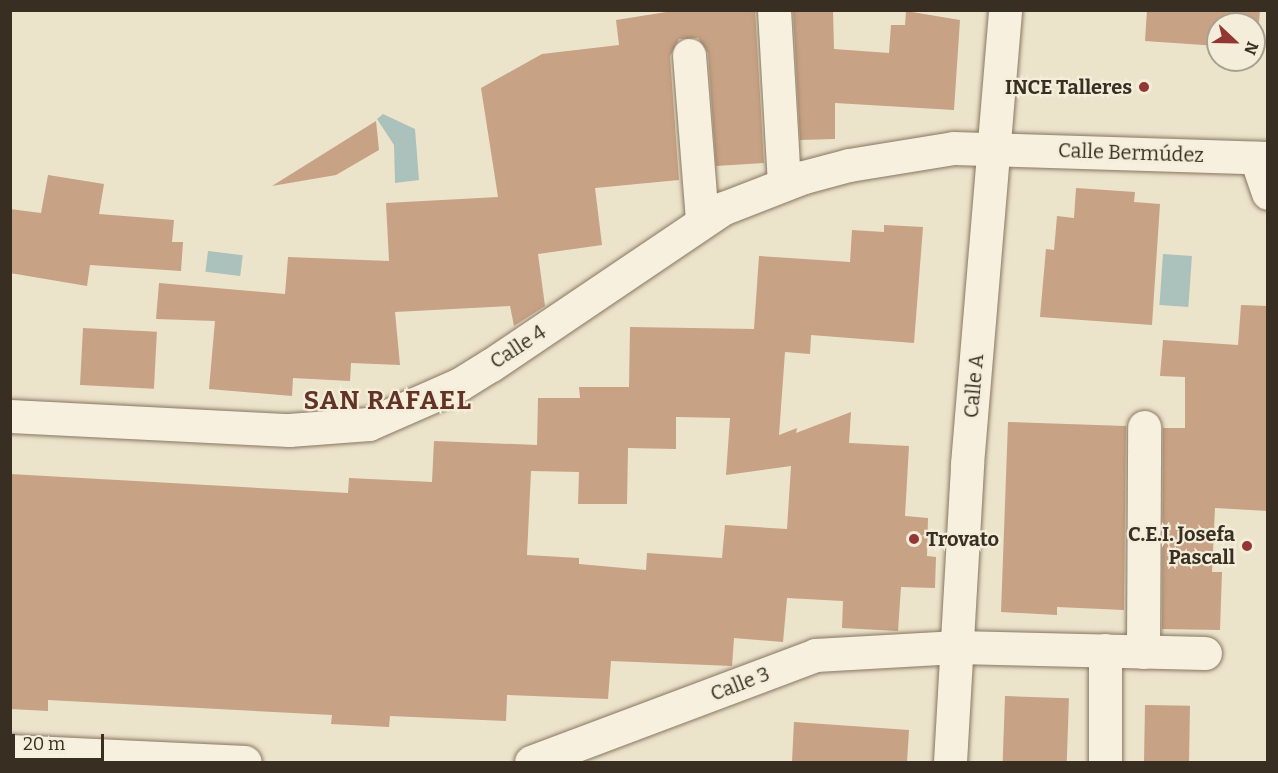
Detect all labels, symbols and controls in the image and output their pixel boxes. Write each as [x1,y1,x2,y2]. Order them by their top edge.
north arrow [1206,12,1266,72]
text: N [1240,39,1262,57]
place label: INCE Talleres [1005,75,1132,99]
marker: INCE Talleres [1137,80,1151,94]
street label: Calle Bermúdez [1058,138,1204,168]
street label: Calle 4 [486,320,550,374]
street label: Calle A [959,353,989,419]
district label: SAN RAFAEL [303,385,473,417]
place label: C.E.I. Josefa Pascall [1128,522,1235,569]
place label: Trovato [926,527,999,551]
marker: Trovato [907,532,921,546]
marker: C.E.I. Josefa Pascall [1240,539,1254,553]
street label: Calle 3 [707,662,773,706]
scale bar [15,722,106,760]
text: 20 m [23,733,65,755]

